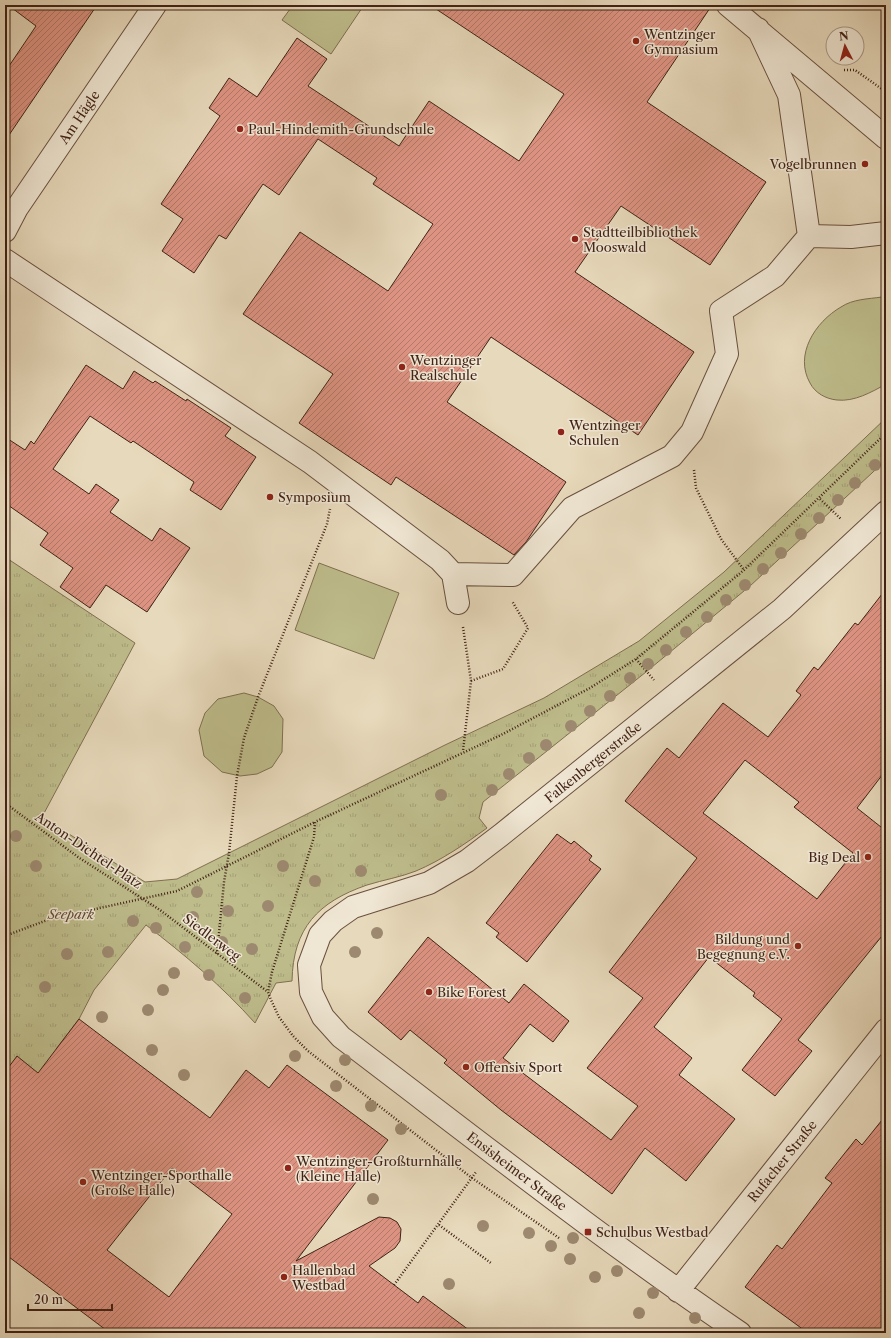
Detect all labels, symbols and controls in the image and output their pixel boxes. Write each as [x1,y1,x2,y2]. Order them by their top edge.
place label: Wentzinger Gymnasium [643,26,718,57]
north arrow [825,26,865,66]
text: N [838,29,850,44]
marker: Wentzinger Gymnasium [631,36,641,46]
street label: Am Hägle [55,87,103,148]
place label: Paul-Hindemith-Grundschule [248,121,434,137]
marker: Paul-Hindemith-Grundschule [235,124,245,134]
place label: Vogelbrunnen [769,156,857,172]
marker: Vogelbrunnen [860,159,870,169]
place label: Stadtteilbibliothek Mooswald [583,224,698,255]
marker: Stadtteilbibliothek Mooswald [570,234,580,244]
place label: Wentzinger Realschule [409,352,482,383]
marker: Wentzinger Realschule [397,362,407,372]
place label: Wentzinger Schulen [568,417,641,448]
marker: Wentzinger Schulen [556,427,566,437]
place label: Symposium [278,489,351,505]
marker: Symposium [265,492,275,502]
street label: Falkenbergerstraße [541,718,645,806]
street label: Anton-Dichtel-Platz [31,808,146,892]
place label: Big Deal [808,849,860,865]
marker: Big Deal [863,852,873,862]
park label: Seepark [47,906,94,922]
street label: Siedlerweg [180,910,244,964]
place label: Bildung und Begegnung e.V. [697,931,790,962]
marker: Bildung und Begegnung e.V. [793,941,803,951]
place label: Bike Forest [437,984,507,1000]
marker: Bike Forest [424,987,434,997]
place label: Offensiv Sport [474,1059,563,1075]
marker: Offensiv Sport [461,1062,471,1072]
street label: Rufacher Straße [744,1117,820,1205]
street label: Ensisheimer Straße [464,1128,570,1214]
place label: Wentzinger-Großturnhalle (Kleine Halle) [295,1153,462,1184]
marker: Wentzinger-Großturnhalle (Kleine Halle) [283,1163,293,1173]
place label: Wentzinger-Sporthalle (Große Halle) [90,1167,232,1198]
marker: Wentzinger-Sporthalle (Große Halle) [78,1177,88,1187]
place label: Schulbus Westbad [596,1224,708,1240]
marker: Schulbus Westbad [583,1227,593,1237]
place label: Hallenbad Westbad [291,1262,356,1293]
marker: Hallenbad Westbad [279,1272,289,1282]
scale bar [28,1286,112,1312]
text: 20 m [34,1292,63,1307]

